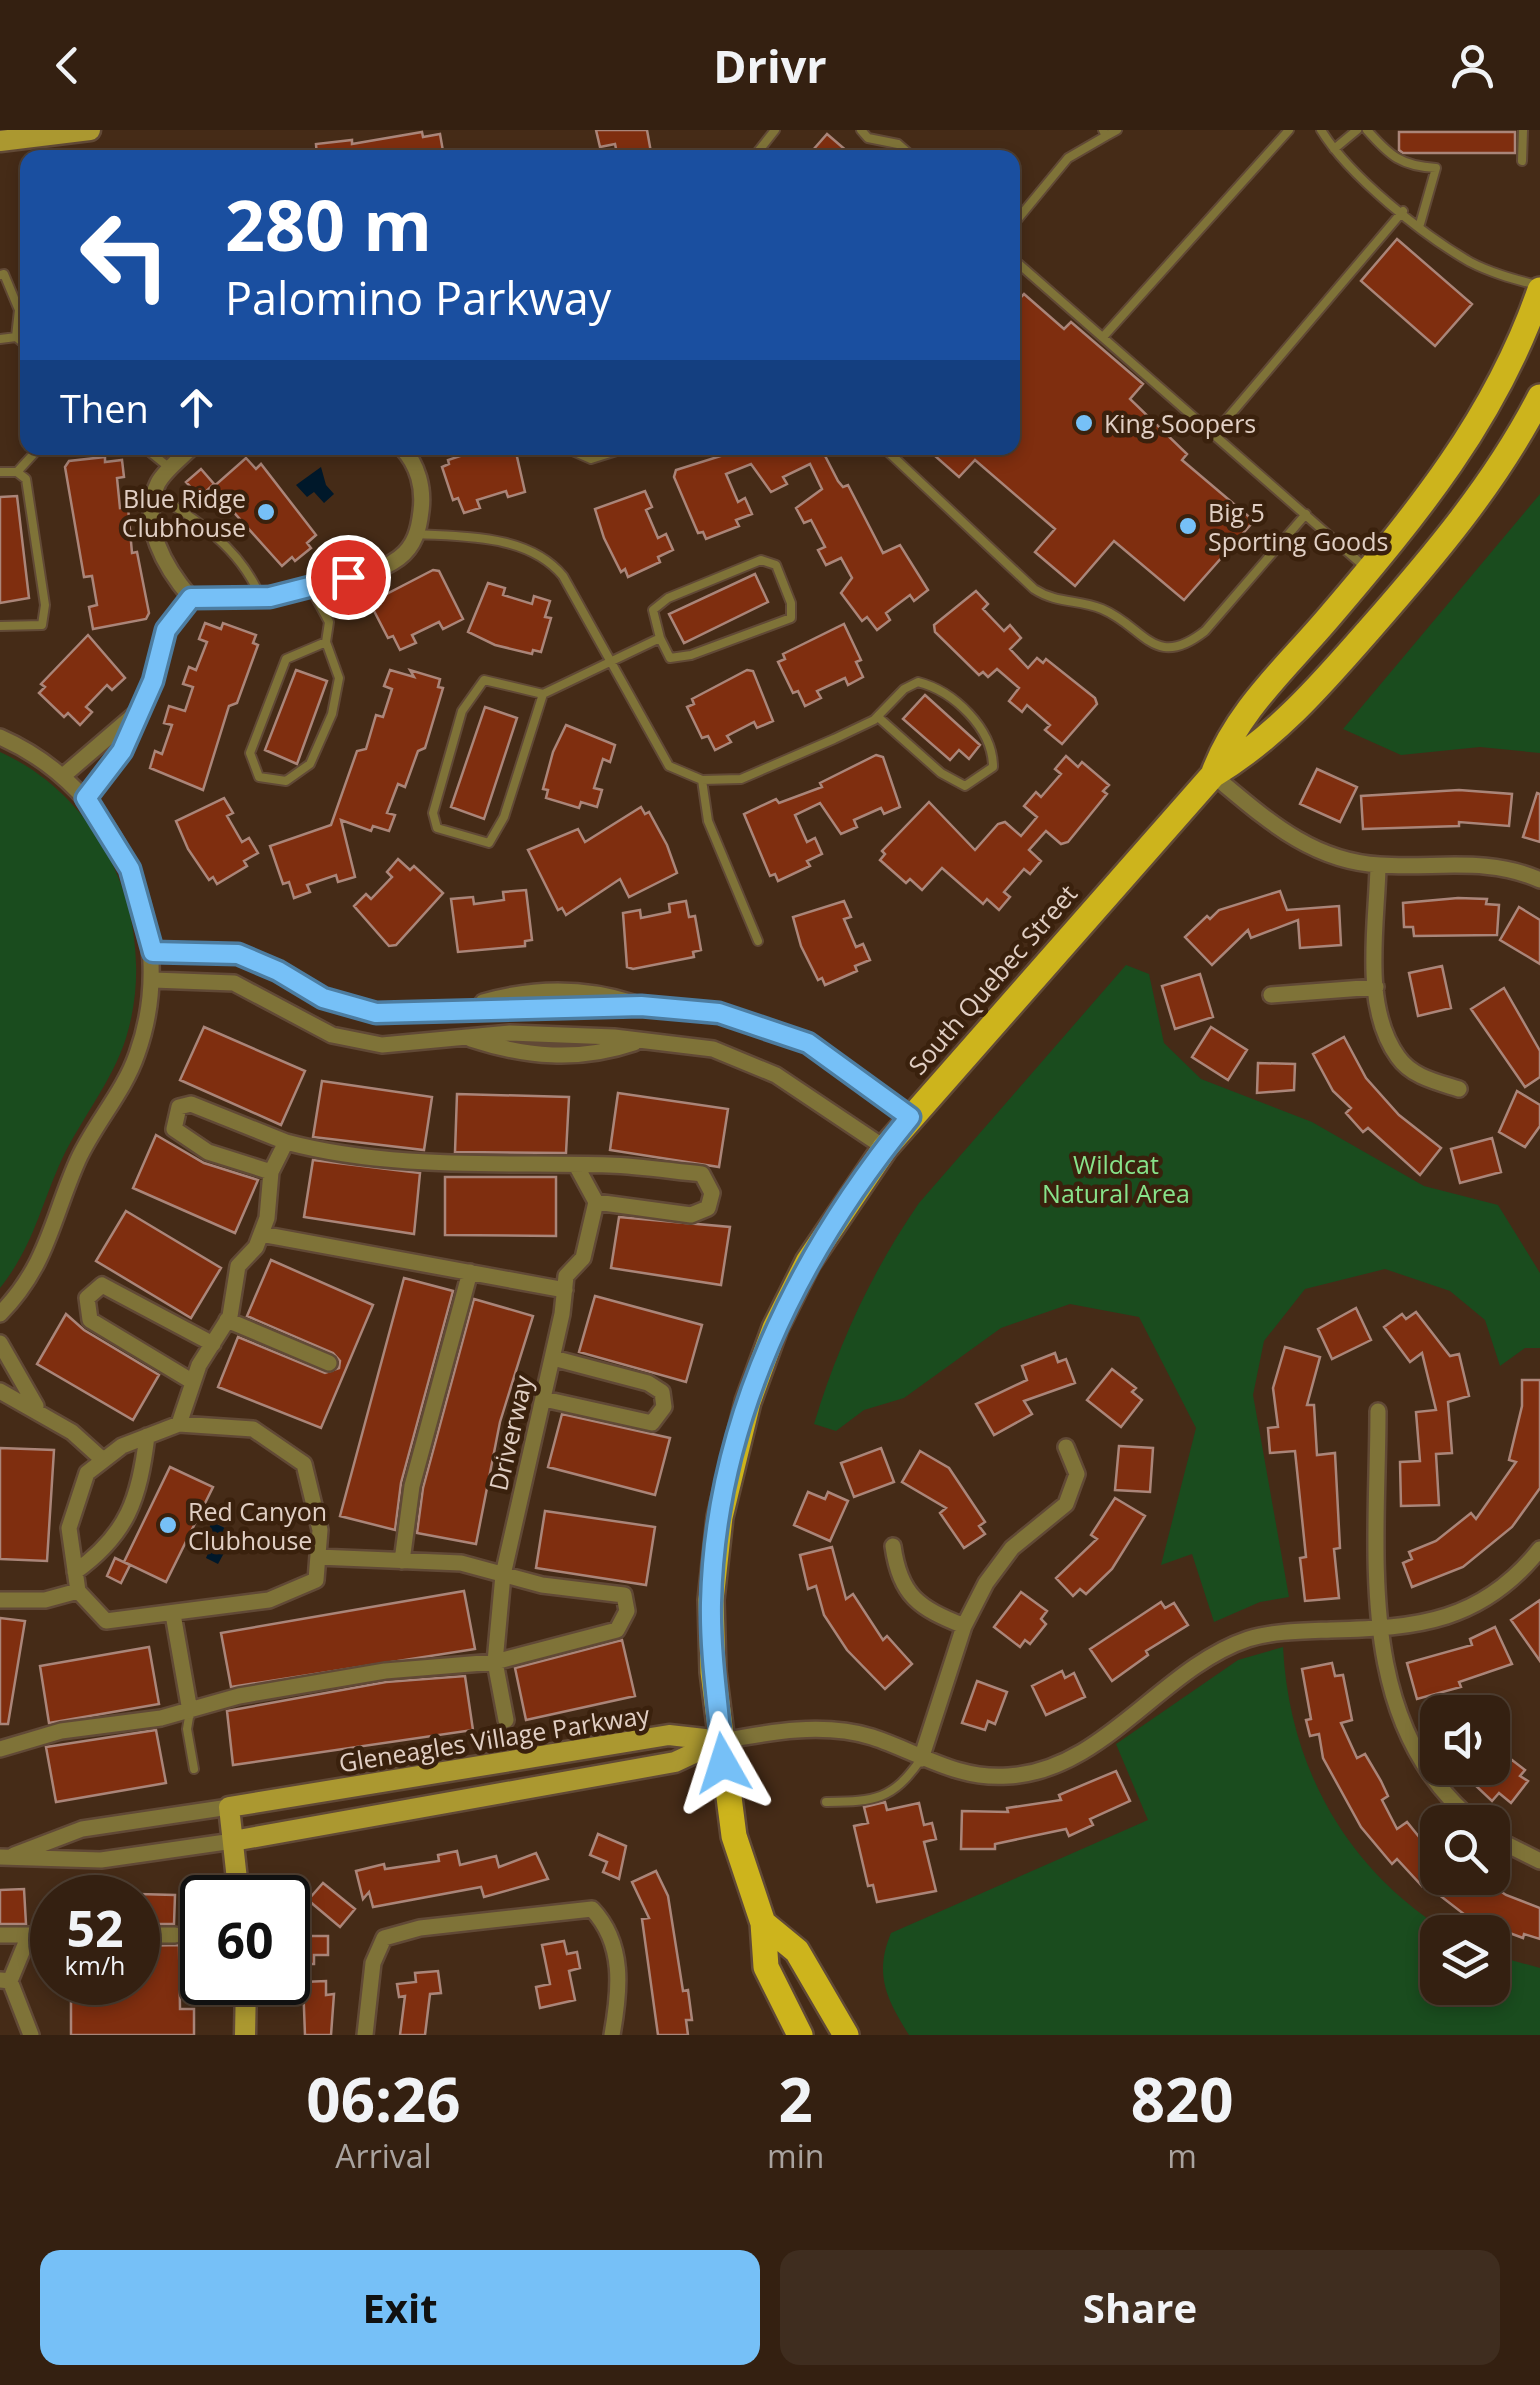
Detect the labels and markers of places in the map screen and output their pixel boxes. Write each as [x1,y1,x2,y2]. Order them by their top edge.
place label: King Soopers [1104,406,1256,440]
marker: King Soopers [1073,412,1095,434]
place label: Blue Ridge Clubhouse [122,481,246,544]
place label: Big 5 Sporting Goods [1208,495,1388,558]
marker: Blue Ridge Clubhouse [255,501,277,523]
marker: Big 5 Sporting Goods [1177,515,1199,537]
pin [306,535,391,620]
place label: Red Canyon Clubhouse [188,1494,327,1557]
marker: Red Canyon Clubhouse [157,1514,179,1536]

